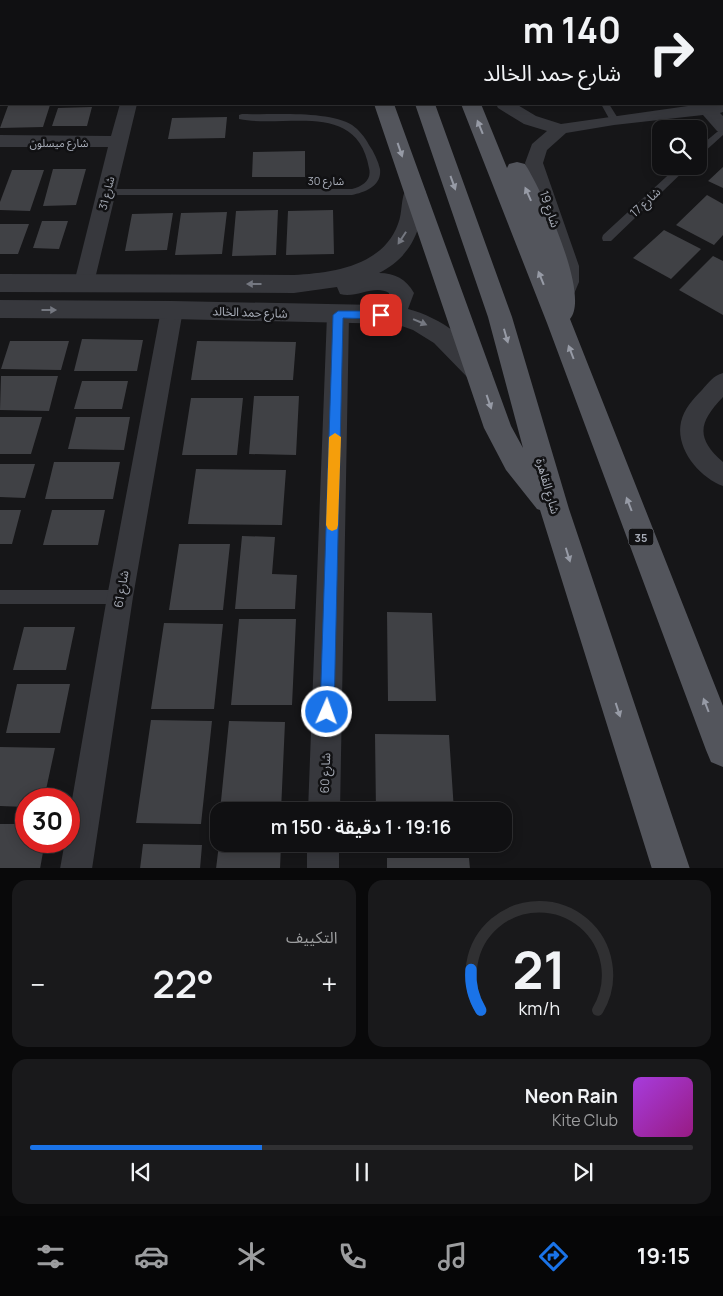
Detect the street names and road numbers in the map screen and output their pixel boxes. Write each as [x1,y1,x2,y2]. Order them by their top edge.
street label: شارع ميسلون [30,135,89,151]
street label: شارع 30 [308,173,345,189]
street label: شارع 31 [95,174,118,212]
street label: شارع 17 [626,183,665,221]
street label: شارع 19 [535,188,564,230]
street label: شارع حمد الخالد [212,302,288,323]
street label: شارع القاهرة [531,456,564,516]
road number: 35 [628,528,654,546]
street label: شارع 61 [109,569,134,609]
street label: شارع 60 [316,752,335,794]

